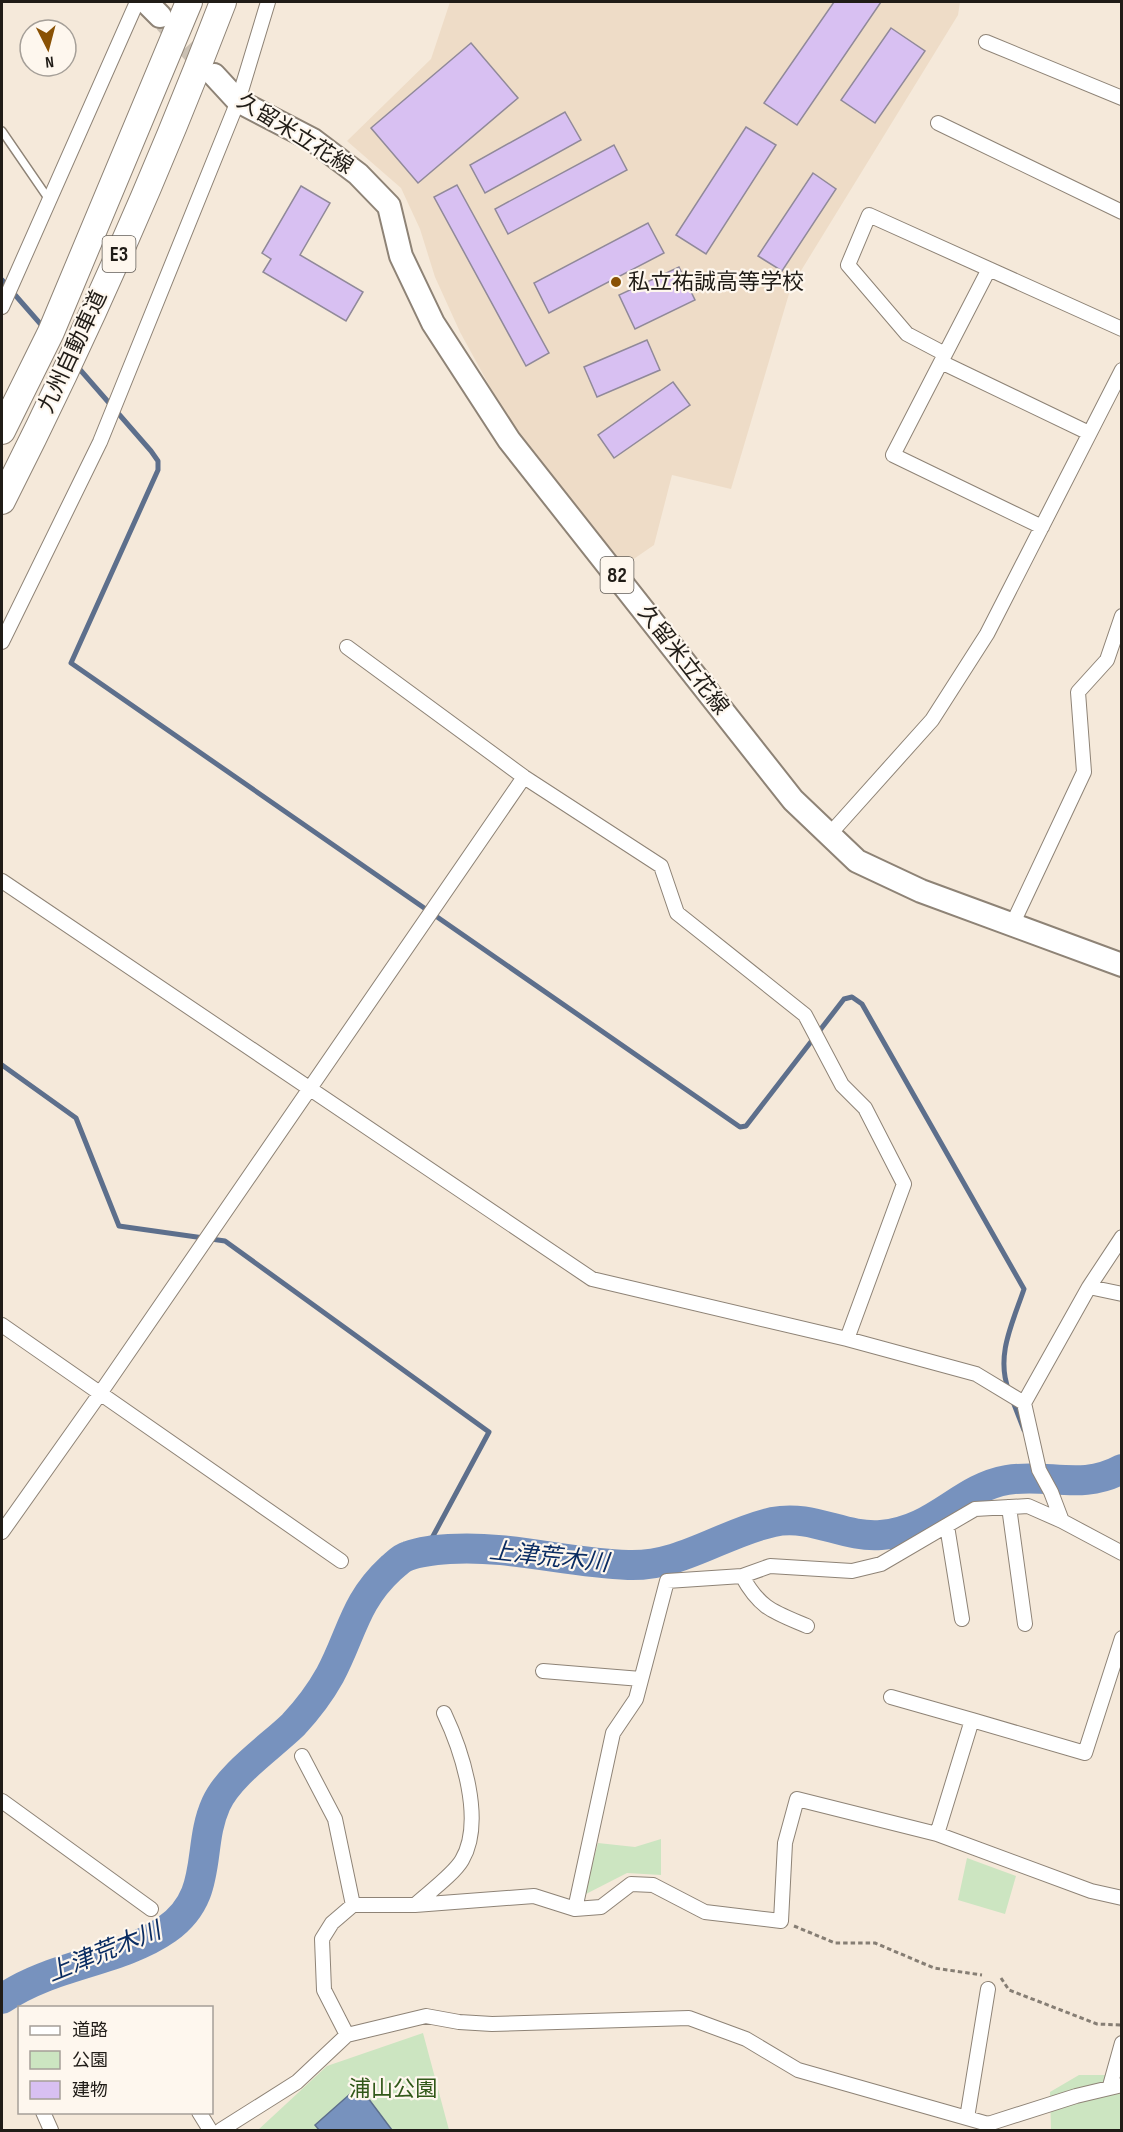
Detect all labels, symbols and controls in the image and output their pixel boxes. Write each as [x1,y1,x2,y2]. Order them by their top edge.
north arrow [18,18,78,78]
text: N [44,52,55,71]
street label: 久留米立花線 [232,88,358,180]
road number: E3 [102,236,136,272]
place label: 私立祐誠高等学校 [628,269,804,296]
marker: 私立祐誠高等学校 [609,275,623,289]
street label: 九州自動車道 [33,286,113,418]
road number: 82 [600,557,634,593]
street label: 久留米立花線 [632,600,734,720]
water label: 上津荒木川 [488,1536,613,1578]
water label: 上津荒木川 [43,1915,168,1988]
legend [18,2006,213,2114]
text: 道路 [72,2020,108,2041]
text: 公園 [72,2050,108,2071]
park label: 浦山公園 [349,2076,437,2103]
text: 建物 [72,2080,108,2101]

